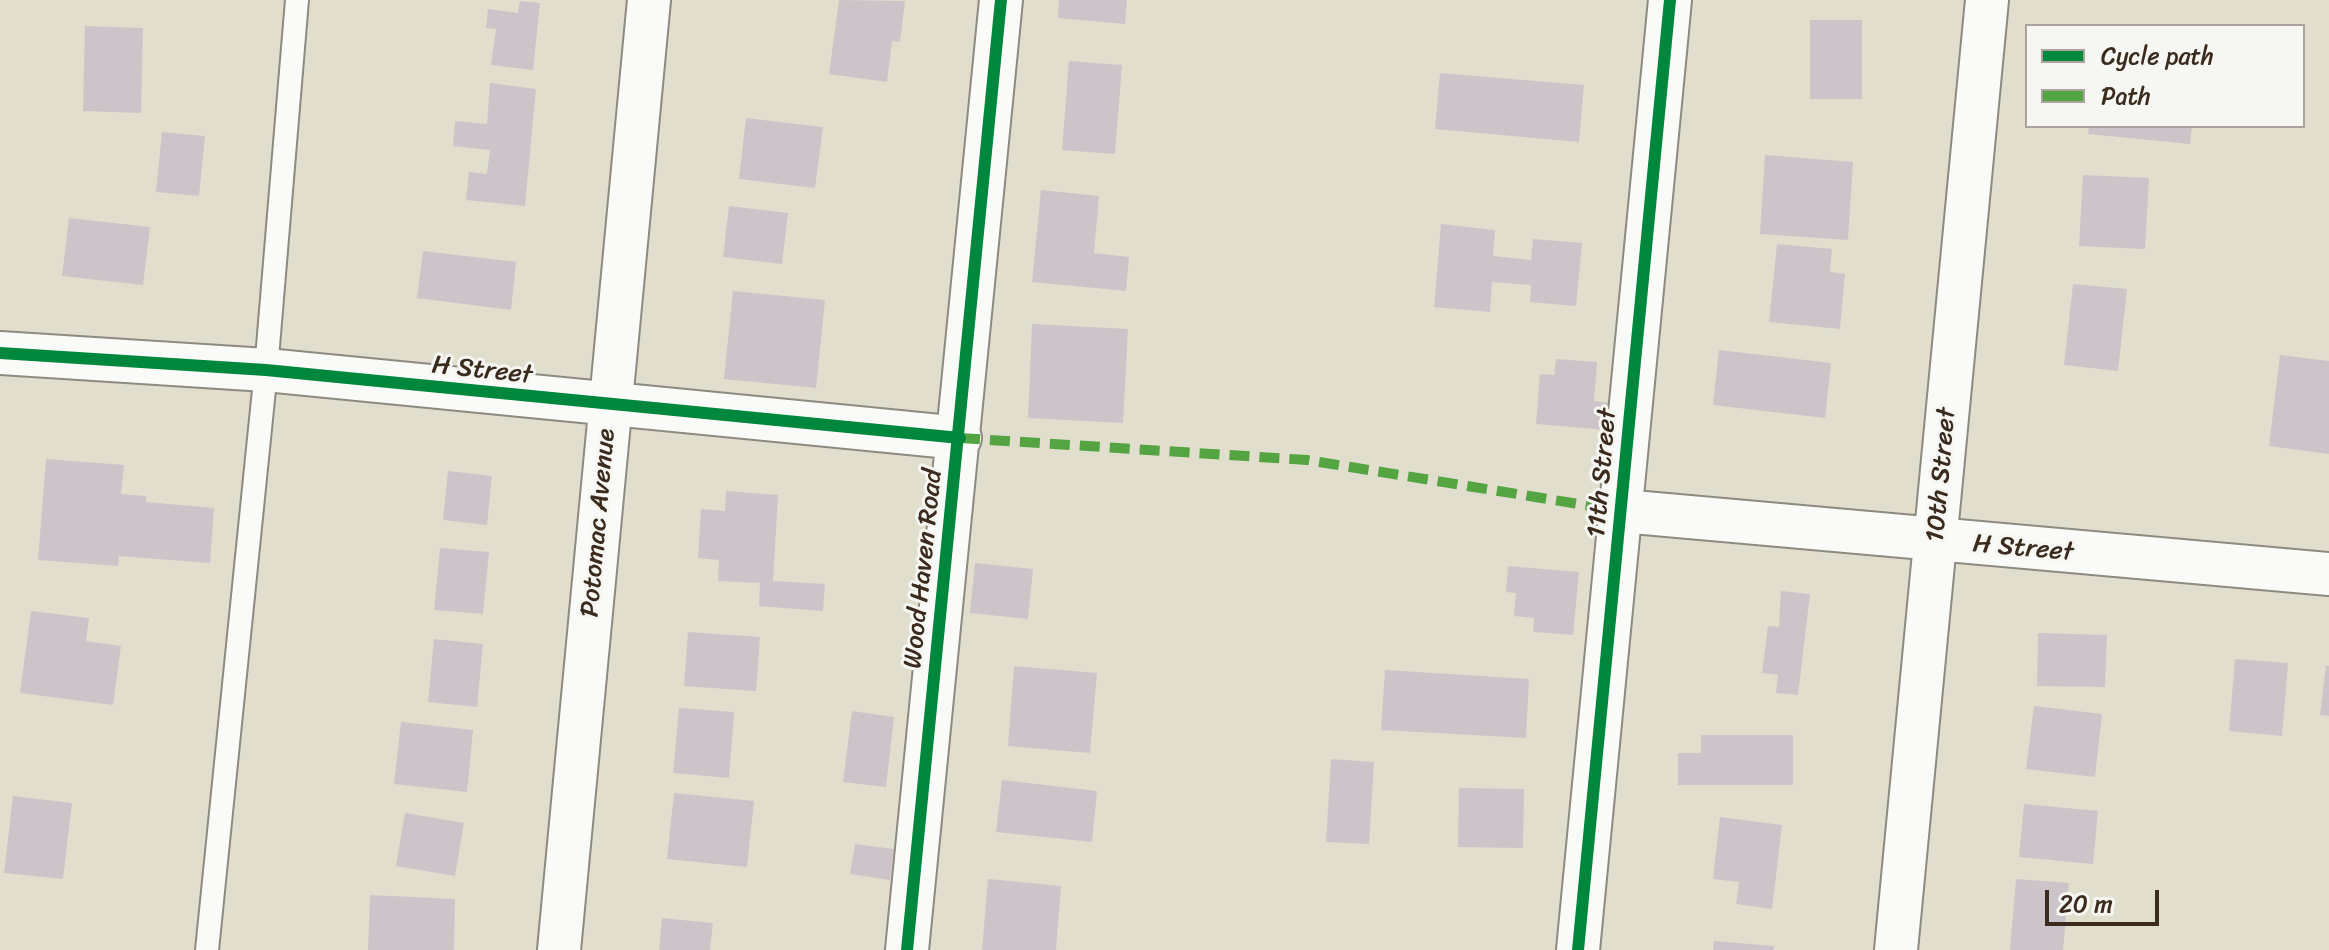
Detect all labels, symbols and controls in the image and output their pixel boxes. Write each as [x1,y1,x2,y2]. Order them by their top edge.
legend [2025,24,2305,128]
text: Cycle path [2101,35,2214,77]
text: Path [2101,75,2151,117]
street label: H Street [430,350,534,392]
street label: 10th Street [1921,406,1963,544]
street label: 11th Street [1582,407,1624,539]
street label: Potomac Avenue [575,427,623,619]
street label: Wood Haven Road [898,468,950,670]
street label: H Street [1971,529,2075,569]
scale bar [2049,874,2163,924]
text: 20 m [2059,883,2113,925]

